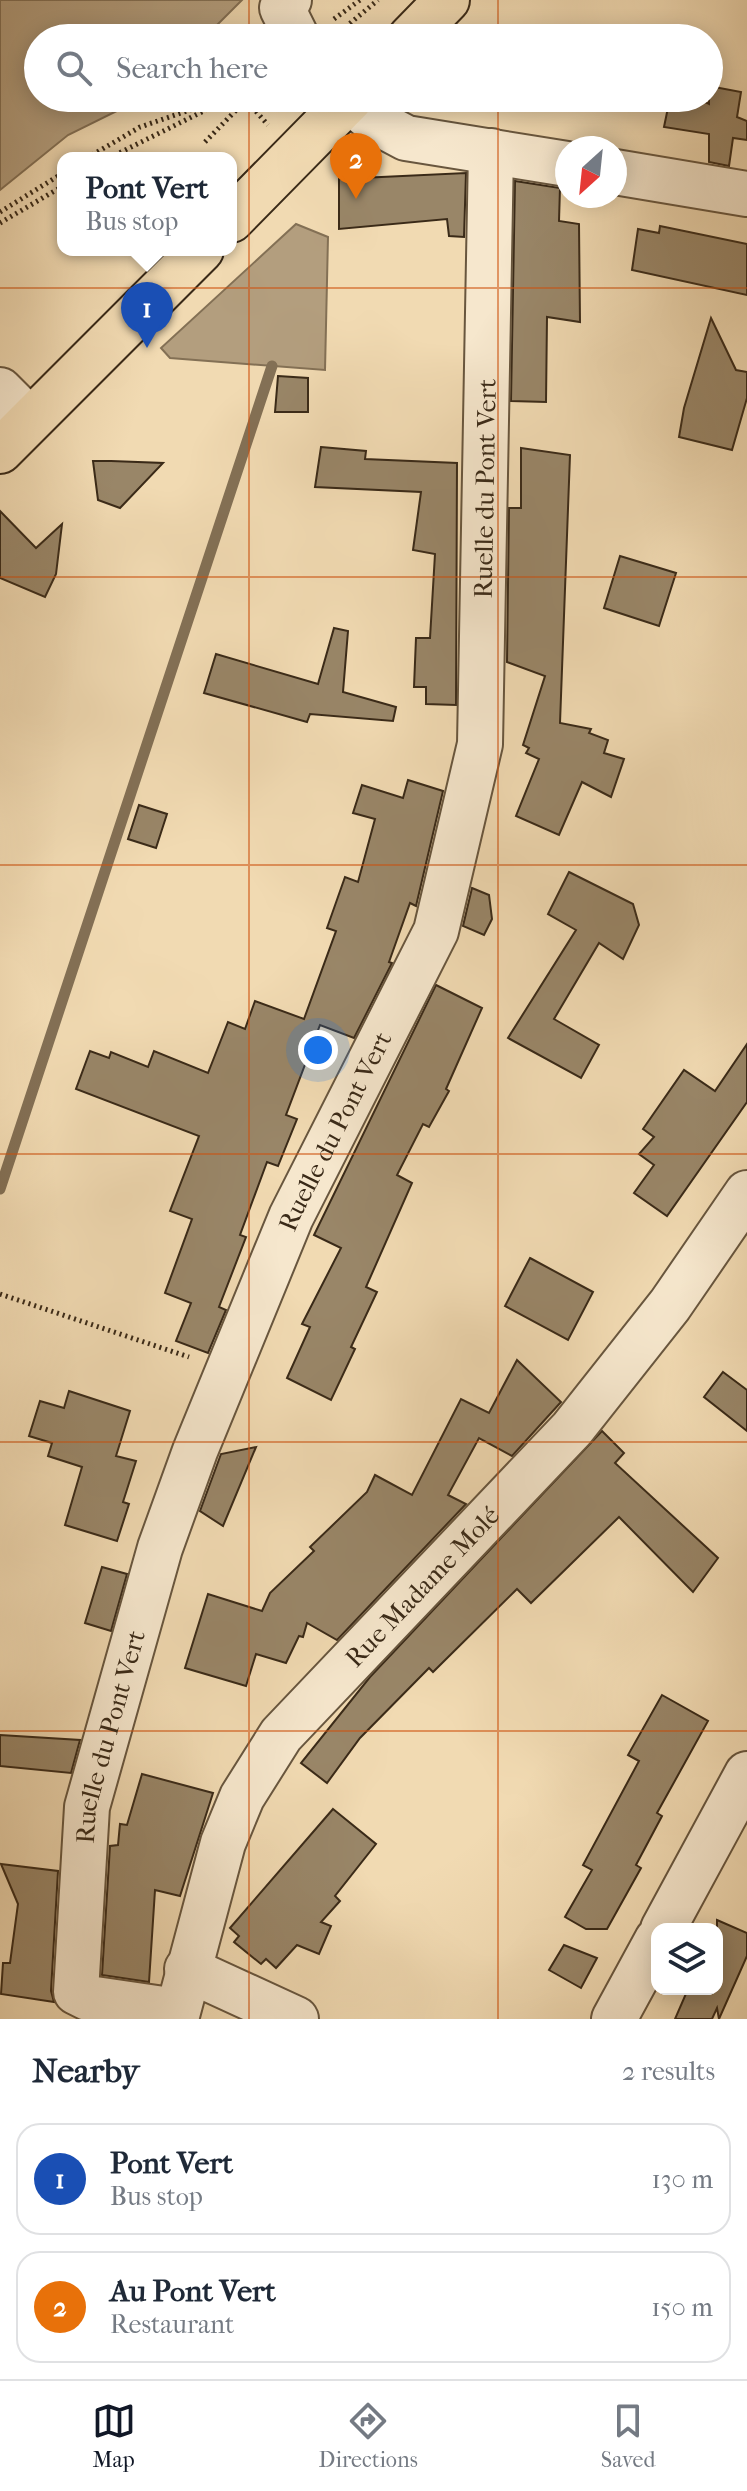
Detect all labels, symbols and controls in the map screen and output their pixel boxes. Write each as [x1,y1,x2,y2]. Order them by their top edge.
search box [24,24,723,112]
icon: search [52,46,96,90]
text: Search here [116,51,268,86]
pin: 2 [330,133,382,199]
north arrow [555,136,627,208]
popup [57,152,237,256]
text: Pont Vert [85,171,209,206]
text: Bus stop [85,206,178,237]
pin: 1 [121,282,173,348]
street label: Ruelle du Pont Vert [468,378,503,599]
street label: Ruelle du Pont Vert [272,1026,399,1236]
your location [298,1030,338,1070]
street label: Rue Madame Molé [339,1500,506,1674]
street label: Ruelle du Pont Vert [70,1626,152,1844]
map controls [651,1923,723,1995]
button: layers [651,1923,723,1995]
text: Nearby [32,2051,139,2091]
text: 2 results [622,2056,715,2087]
text: Pont Vert [110,2146,233,2181]
text: 1 [55,2164,65,2195]
text: 130 m [652,2164,713,2195]
text: Bus stop [110,2181,203,2212]
text: Au Pont Vert [110,2274,276,2309]
text: 2 [53,2292,67,2323]
text: 150 m [651,2292,713,2323]
text: Restaurant [110,2309,234,2340]
tab: Map [92,2399,136,2473]
tab: Directions [319,2399,418,2473]
tab: Saved [601,2399,655,2473]

